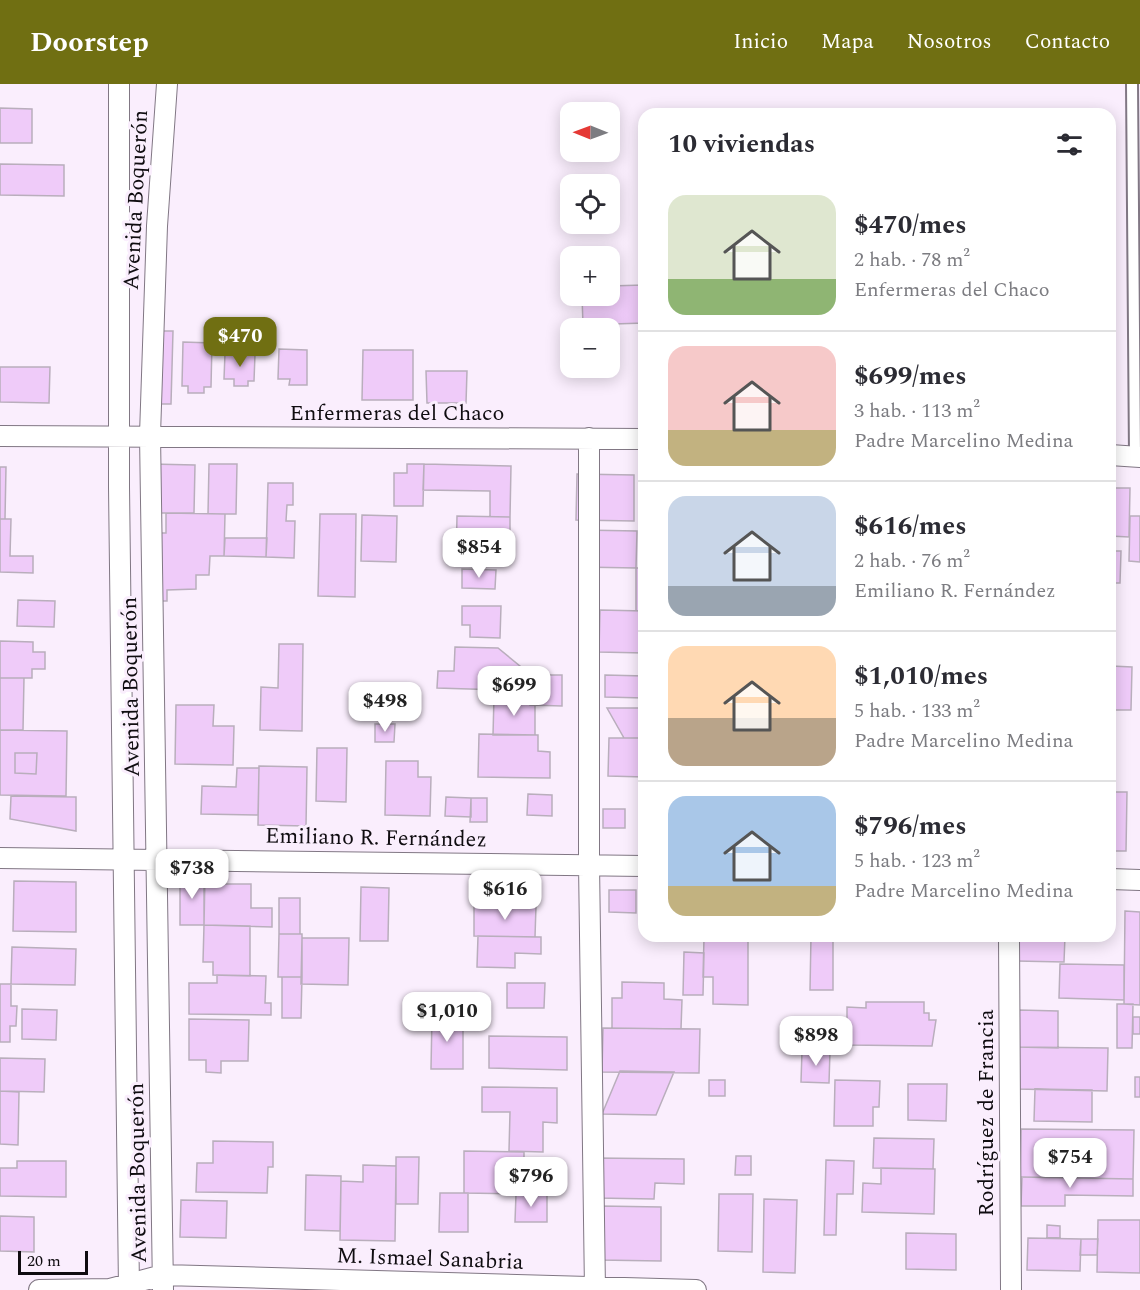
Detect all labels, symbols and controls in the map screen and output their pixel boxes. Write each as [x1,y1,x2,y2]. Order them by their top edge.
text: Doorstep [30,21,149,64]
text: Inicio [733,26,788,58]
text: Mapa [821,26,874,58]
text: Nosotros [907,26,992,58]
text: Contacto [1025,26,1110,58]
north arrow [560,102,620,162]
map controls [560,102,620,378]
street label: Avenida Boquerón [115,109,157,291]
text: 10 viviendas [668,124,815,164]
icon: filters [1053,128,1086,161]
button: locate [560,174,620,234]
text: $470/mes [854,205,967,245]
icon: home [716,219,788,291]
text: 2 hab. · 78 m² [854,245,970,275]
button: + [560,246,620,306]
text: Enfermeras del Chaco [854,275,1049,305]
pin: $470 [204,317,276,368]
button: − [560,318,620,378]
text: $470 [218,321,262,351]
text: $699/mes [854,356,967,396]
icon: home [716,370,788,442]
text: 3 hab. · 113 m² [854,396,980,426]
street label: Enfermeras del Chaco [290,397,505,430]
text: Padre Marcelino Medina [854,426,1073,456]
text: $616/mes [854,506,967,546]
icon: home [716,520,788,592]
pin: $854 [443,528,515,579]
text: $854 [457,532,501,562]
text: 2 hab. · 76 m² [854,546,970,576]
text: Emiliano R. Fernández [854,576,1056,606]
street label: Avenida Boquerón [113,597,149,777]
text: $1,010/mes [854,656,988,696]
pin: $699 [478,666,550,717]
text: $699 [492,670,536,700]
icon: home [716,670,788,742]
pin: $498 [349,682,421,733]
text: $498 [363,686,407,716]
text: 5 hab. · 133 m² [854,696,980,726]
text: Padre Marcelino Medina [854,726,1073,756]
text: $796/mes [854,806,967,846]
street label: Emiliano R. Fernández [265,820,487,856]
icon: home [716,820,788,892]
text: 5 hab. · 123 m² [854,846,980,876]
pin: $738 [156,849,228,900]
text: $738 [170,853,214,883]
pin: $616 [469,870,541,921]
text: $616 [483,874,527,904]
text: Padre Marcelino Medina [854,876,1073,906]
pin: $1,010 [398,992,496,1043]
text: $1,010 [416,996,478,1026]
street label: Rodríguez de Francia [970,1009,1003,1217]
pin: $898 [780,1016,852,1067]
text: $898 [794,1020,838,1050]
street label: Avenida Boquerón [120,1083,156,1263]
pin: $754 [1034,1138,1106,1189]
text: $754 [1048,1142,1092,1172]
pin: $796 [495,1157,567,1208]
text: $796 [509,1161,553,1191]
street label: M. Ismael Sanabria [336,1239,524,1279]
scale bar [18,1248,88,1276]
text: 20 m [27,1249,61,1273]

